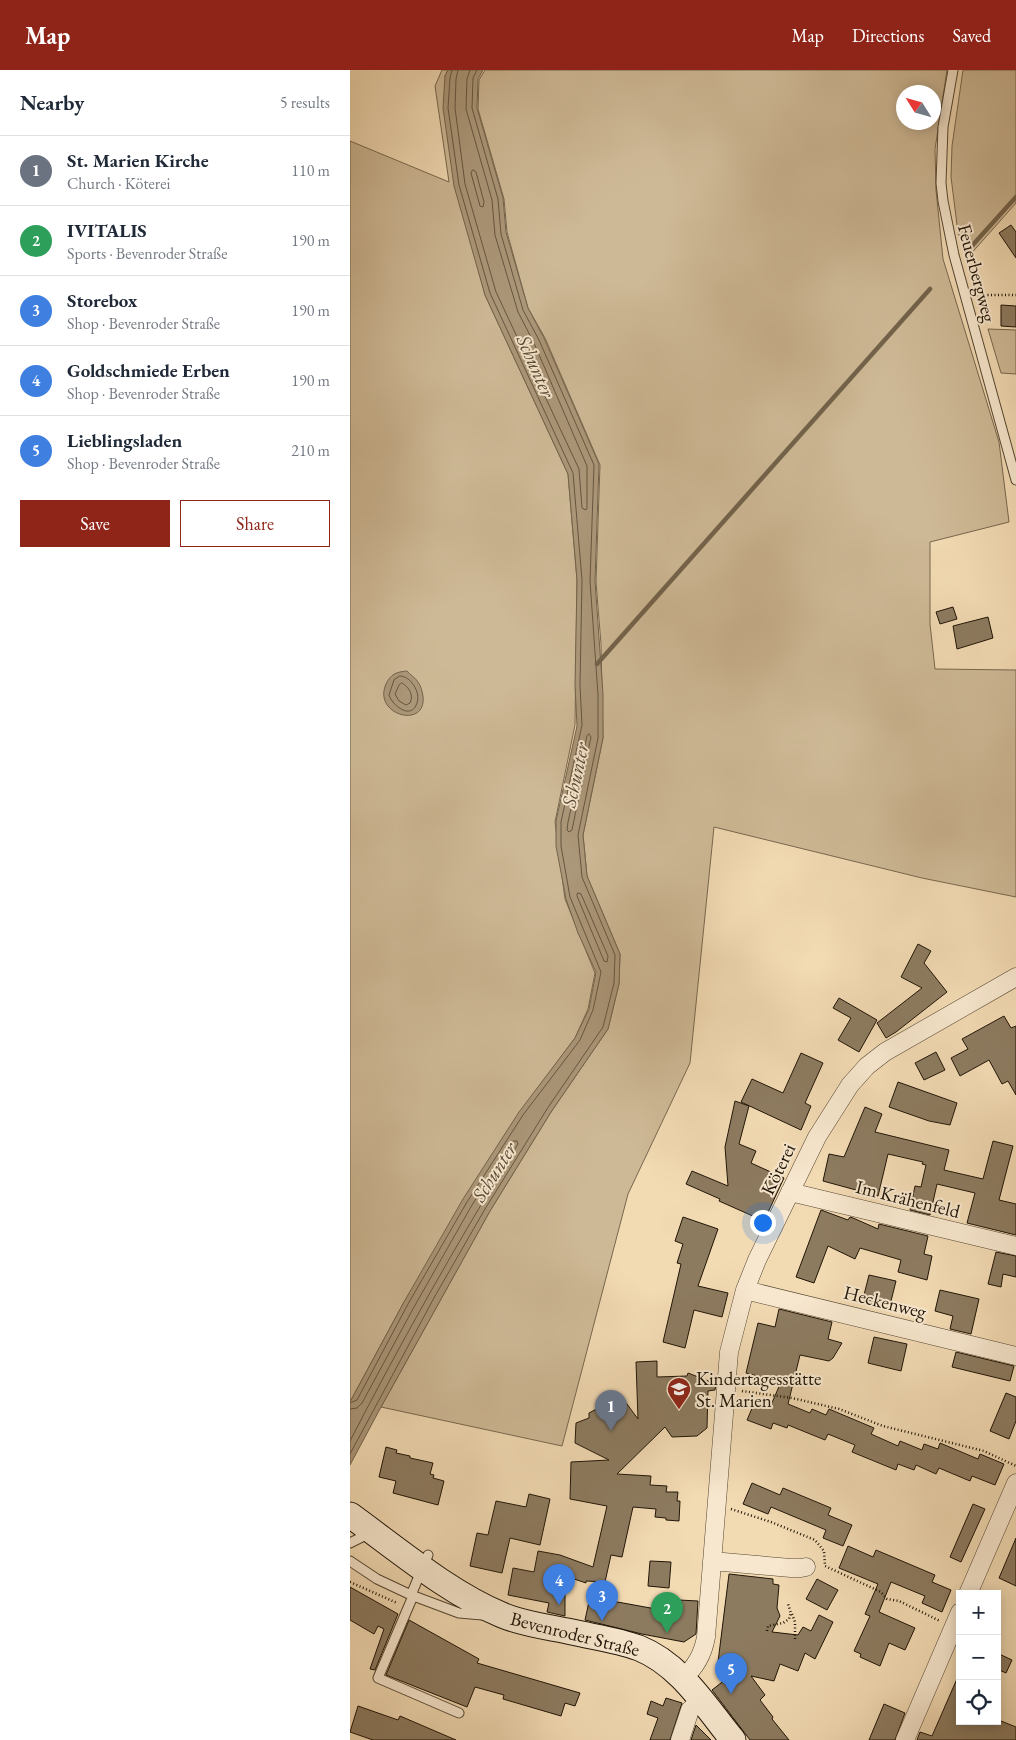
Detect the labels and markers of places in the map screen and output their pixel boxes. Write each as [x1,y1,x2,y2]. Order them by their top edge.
place label: Kindertagesstätte St. Marien [696,1366,821,1413]
school or university icon: Kindertagesstätte St. Marien [666,1376,692,1410]
pin: 1 [595,1390,627,1431]
pin: 4 [543,1564,575,1605]
pin: 3 [586,1580,618,1621]
pin: 2 [651,1592,683,1633]
pin: 5 [715,1653,747,1694]

